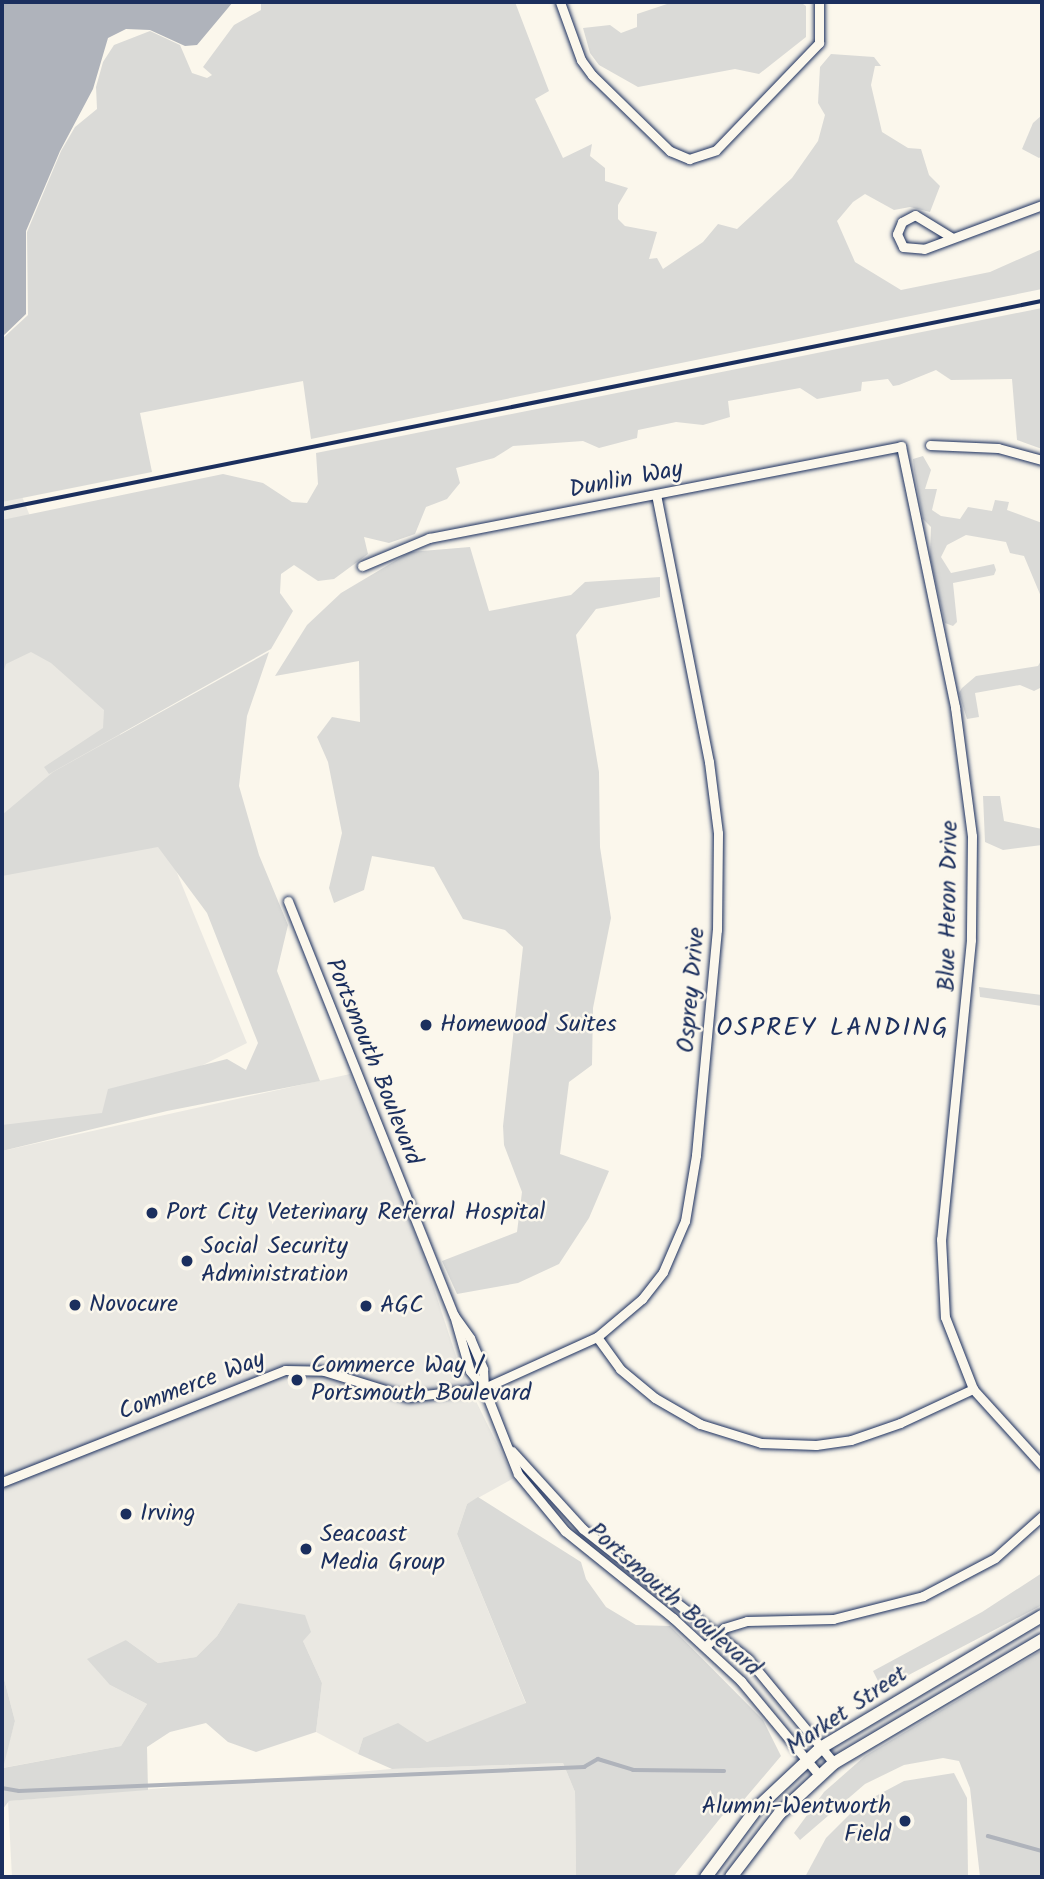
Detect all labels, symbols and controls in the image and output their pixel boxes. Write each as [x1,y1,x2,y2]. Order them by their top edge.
street label: Dunlin Way [567,455,685,505]
street label: Blue Heron Drive [933,820,965,992]
street label: Osprey Drive [672,926,712,1054]
street label: Portsmouth Boulevard [318,954,428,1170]
place label: Homewood Suites [440,1011,617,1039]
district label: OSPREY LANDING [718,1013,948,1045]
marker: Homewood Suites [418,1017,434,1033]
place label: Port City Veterinary Referral Hospital [166,1199,545,1227]
marker: Port City Veterinary Referral Hospital [144,1205,160,1221]
place label: Social Security Administration [201,1233,348,1289]
marker: Social Security Administration [179,1253,195,1269]
place label: Novocure [89,1291,178,1319]
place label: AGC [380,1292,424,1320]
marker: Novocure [67,1297,83,1313]
marker: AGC [358,1298,374,1314]
street label: Commerce Way [115,1345,269,1427]
place label: Commerce Way / Portsmouth Boulevard [311,1352,531,1408]
marker: Commerce Way / Portsmouth Boulevard [289,1372,305,1388]
place label: Irving [140,1500,195,1528]
marker: Irving [118,1506,134,1522]
street label: Portsmouth Boulevard [581,1517,767,1683]
place label: Seacoast Media Group [320,1521,445,1577]
marker: Seacoast Media Group [298,1541,314,1557]
street label: Market Street [781,1660,913,1762]
place label: Alumni-Wentworth Field [702,1793,891,1849]
marker: Alumni-Wentworth Field [897,1813,913,1829]

